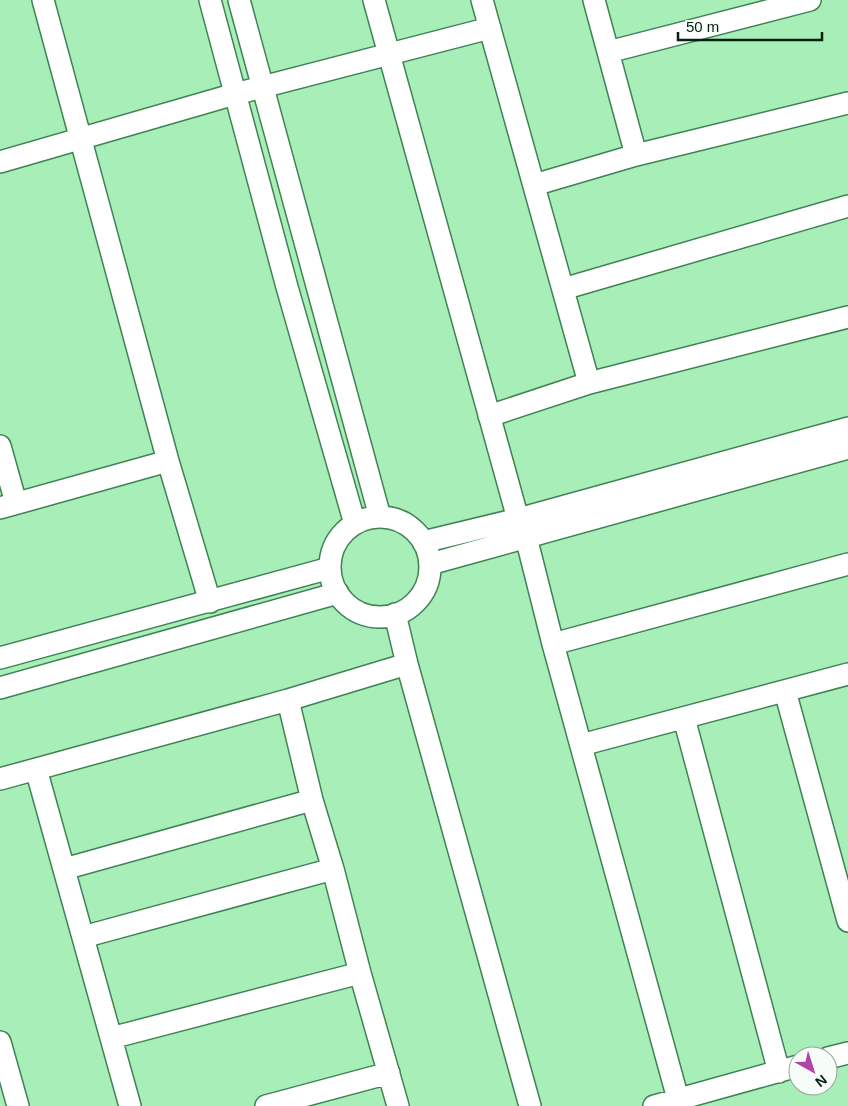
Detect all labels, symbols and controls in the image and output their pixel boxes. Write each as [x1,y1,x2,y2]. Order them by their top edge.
scale bar [678,10,822,42]
text: 50 m [686,18,719,35]
north arrow [788,1046,838,1096]
text: N [812,1072,830,1091]

